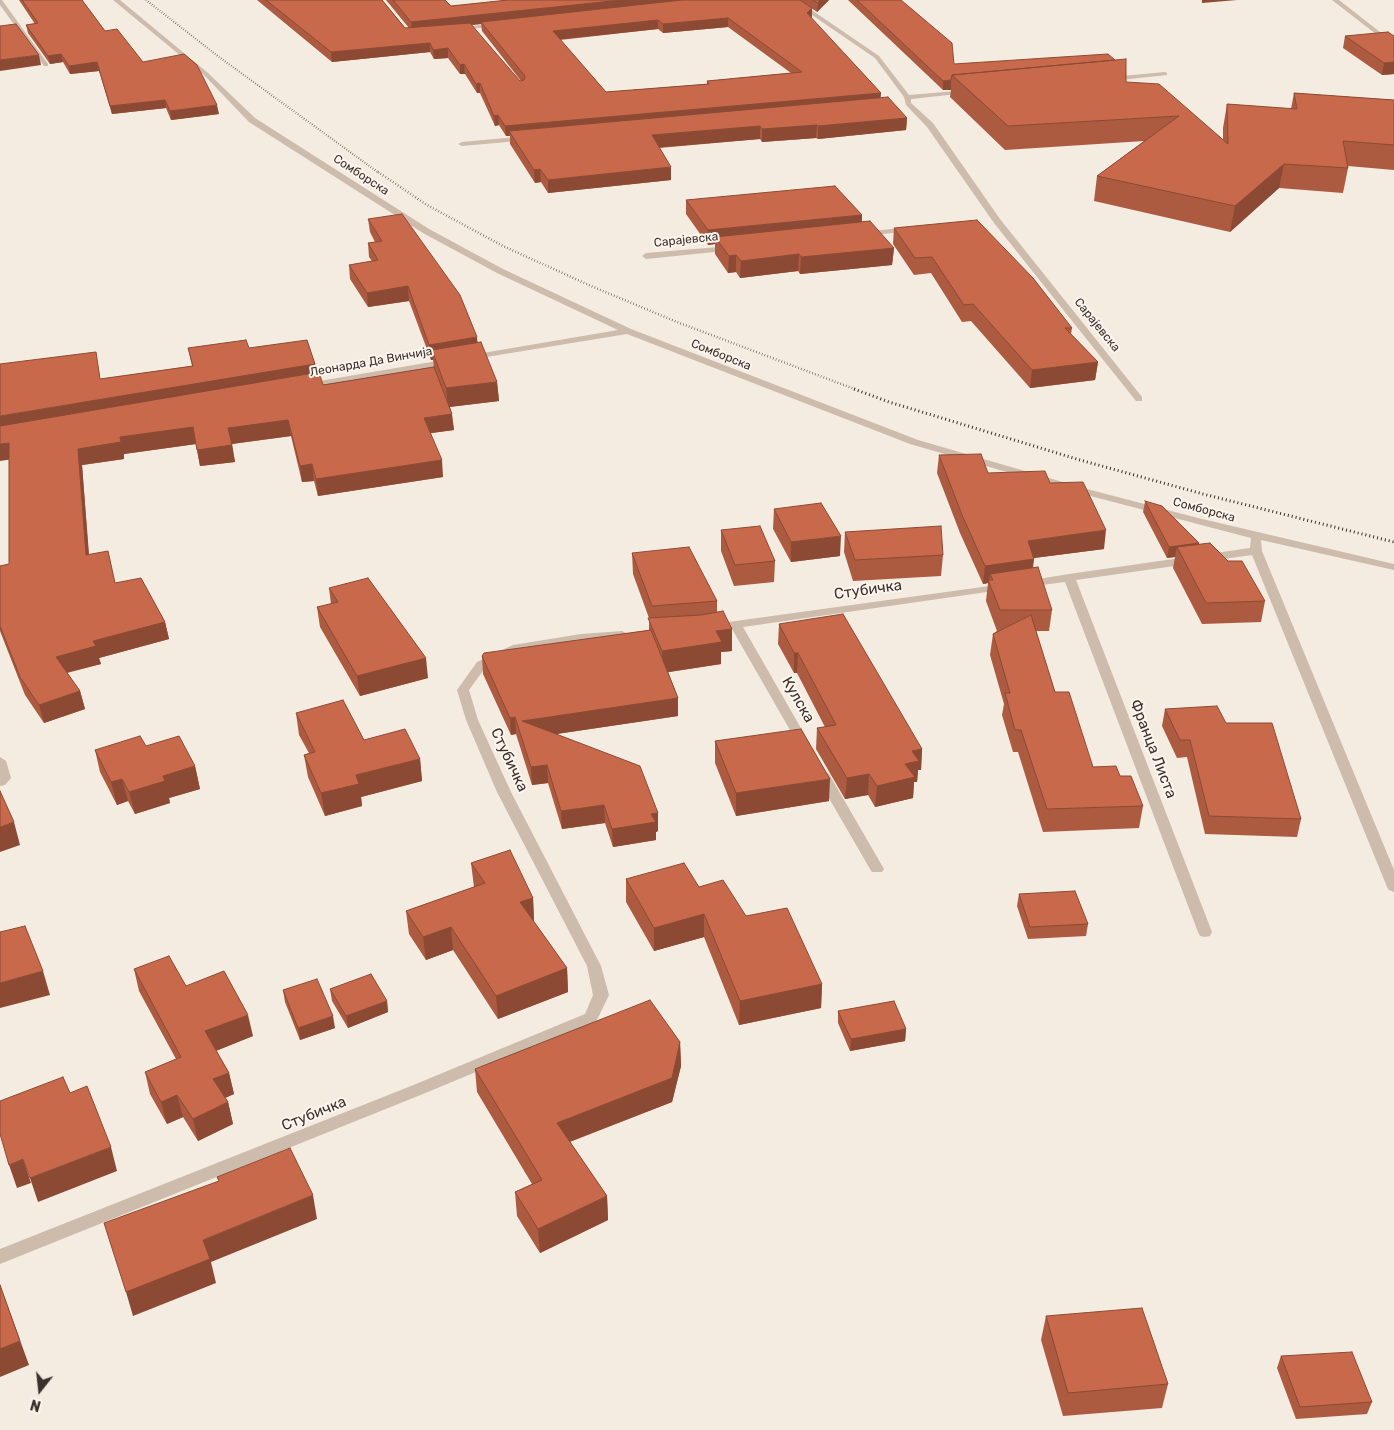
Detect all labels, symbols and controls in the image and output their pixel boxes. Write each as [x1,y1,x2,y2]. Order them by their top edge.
street label: Сомборска [330,152,392,198]
street label: Сарајевска [653,229,719,251]
street label: Сарајевска [1071,295,1123,355]
street label: Сомборска [689,336,753,374]
street label: Леонарда Да Винчија [309,344,433,380]
street label: Сомборска [1171,495,1237,525]
street label: Стубичка [833,576,903,604]
street label: Кулска [778,674,818,726]
street label: Франца Листа [1126,697,1180,801]
street label: Стубичка [486,725,532,795]
street label: Стубичка [279,1093,349,1135]
north arrow [15,1365,65,1415]
text: N [29,1395,43,1414]

